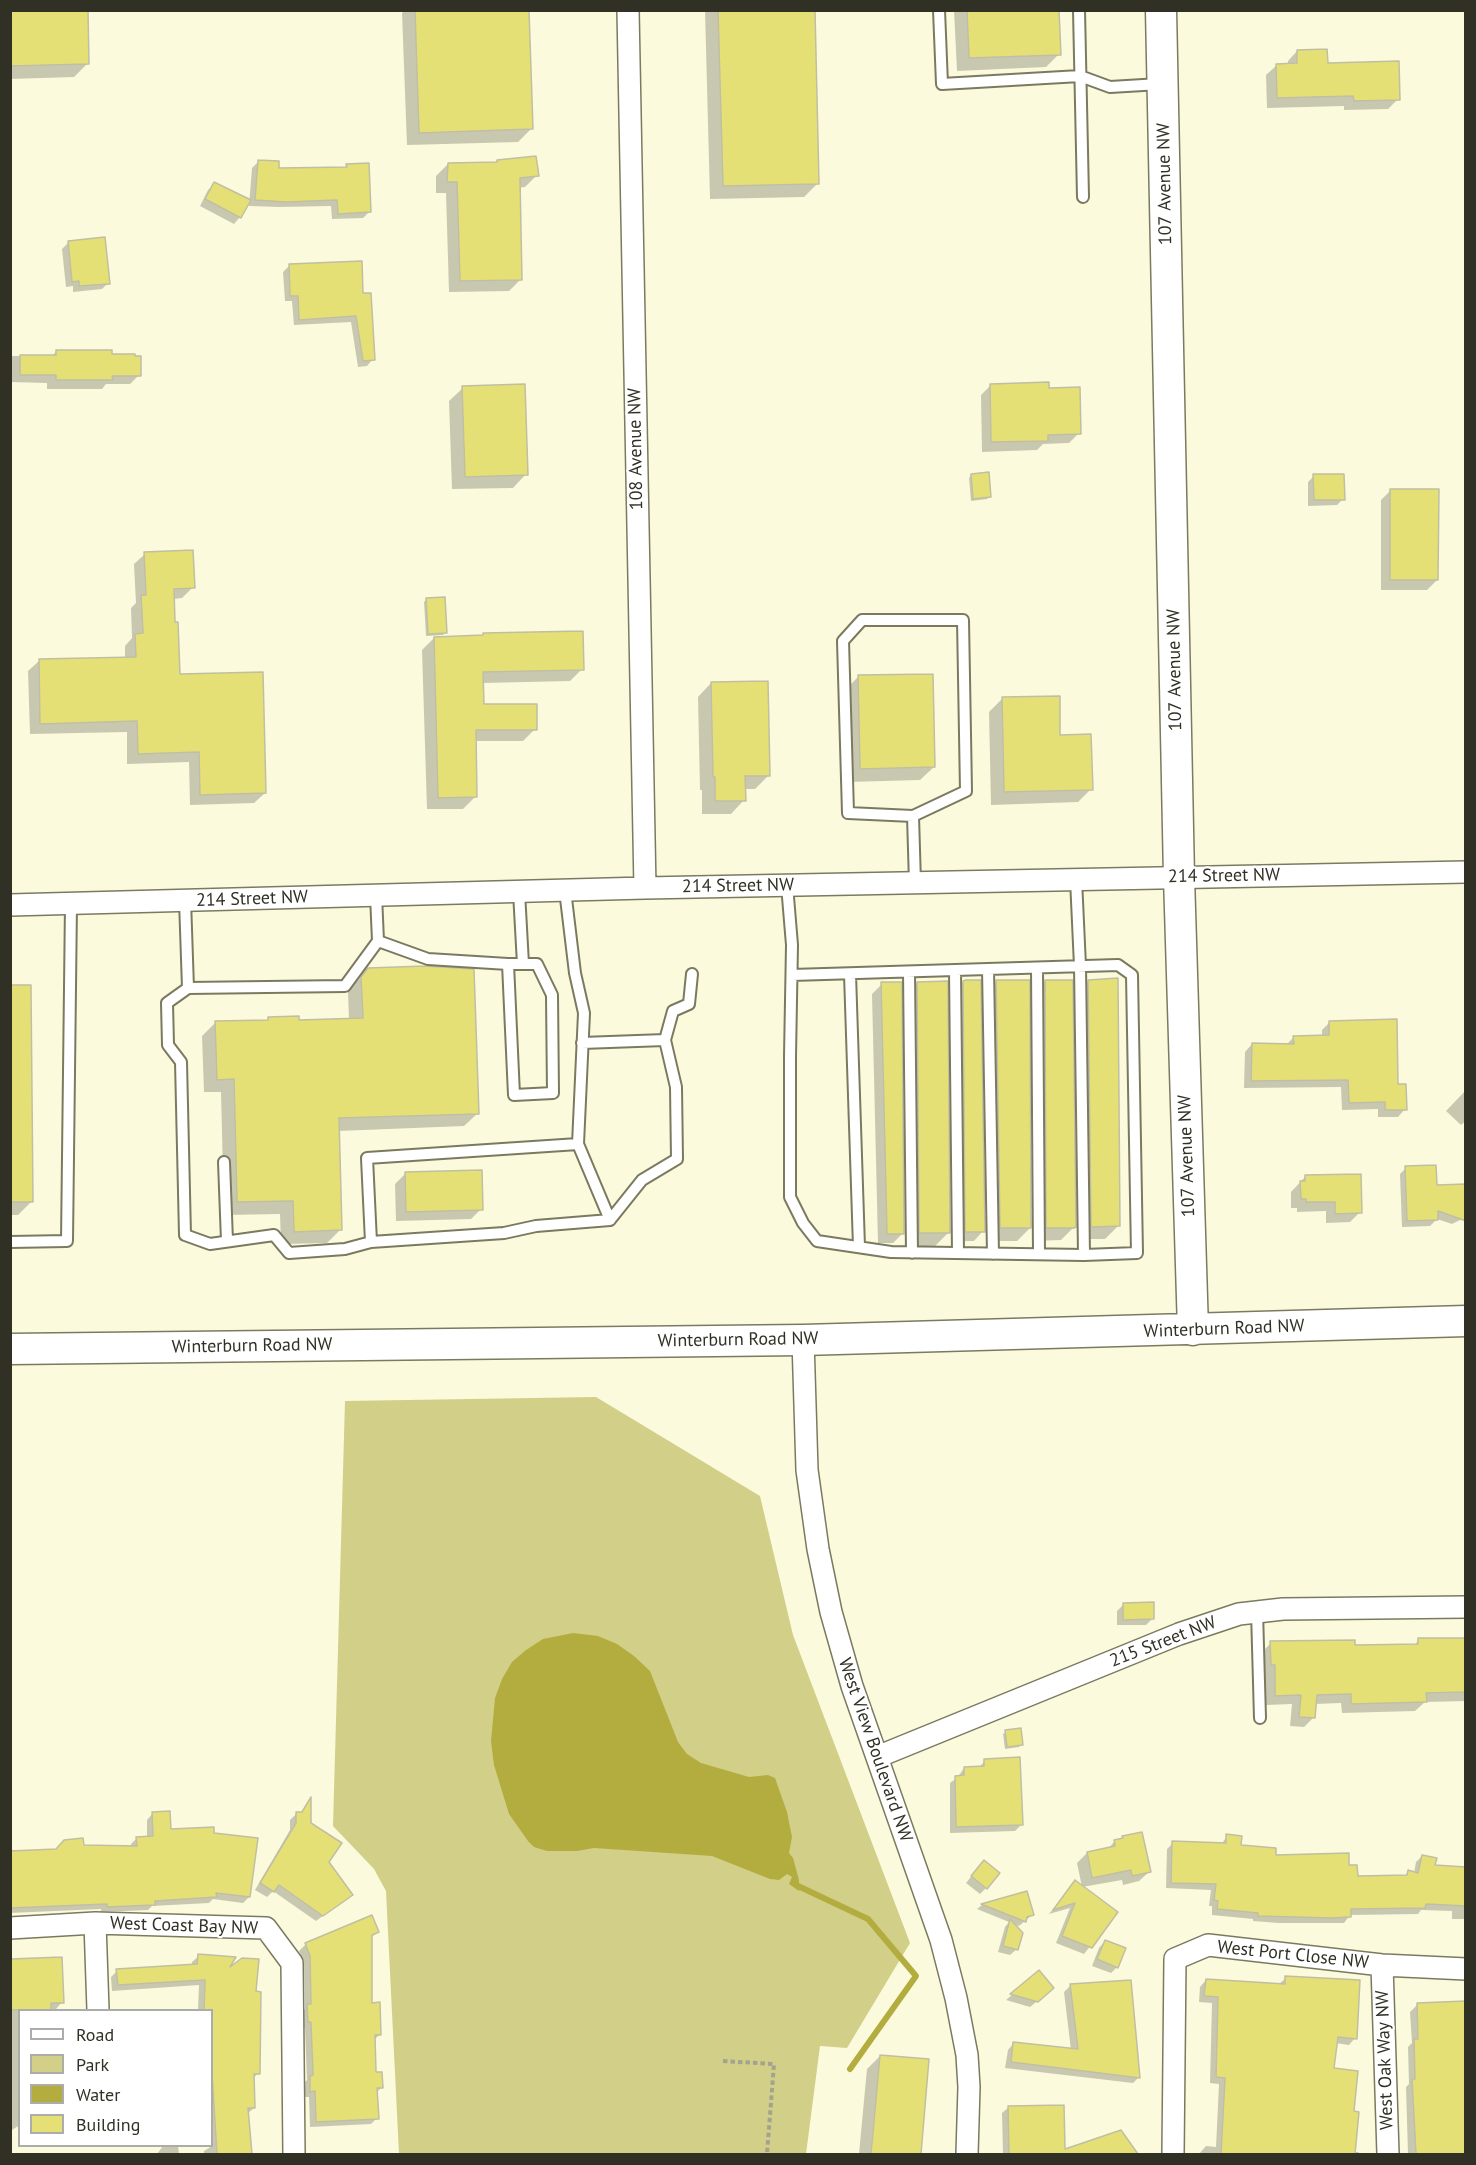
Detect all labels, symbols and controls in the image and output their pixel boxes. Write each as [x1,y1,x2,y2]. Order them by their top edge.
street label: 107 Avenue NW [1153,123,1177,245]
street label: 108 Avenue NW [624,388,648,510]
street label: 107 Avenue NW [1163,609,1187,731]
street label: 214 Street NW [1168,864,1280,888]
street label: 214 Street NW [682,874,794,898]
street label: 214 Street NW [196,886,308,912]
street label: 107 Avenue NW [1174,1095,1200,1217]
street label: Winterburn Road NW [1143,1315,1305,1343]
street label: Winterburn Road NW [657,1328,819,1352]
street label: Winterburn Road NW [171,1334,333,1358]
street label: 215 Street NW [1107,1612,1219,1672]
street label: West View Boulevard NW [833,1655,917,1845]
street label: West Coast Bay NW [110,1913,258,1939]
street label: West Port Close NW [1216,1936,1370,1974]
street label: West Oak Way NW [1372,1990,1398,2130]
legend [18,2009,213,2147]
text: Road [76,2023,114,2046]
text: Park [76,2053,109,2076]
text: Water [76,2083,120,2106]
text: Building [76,2113,140,2136]

